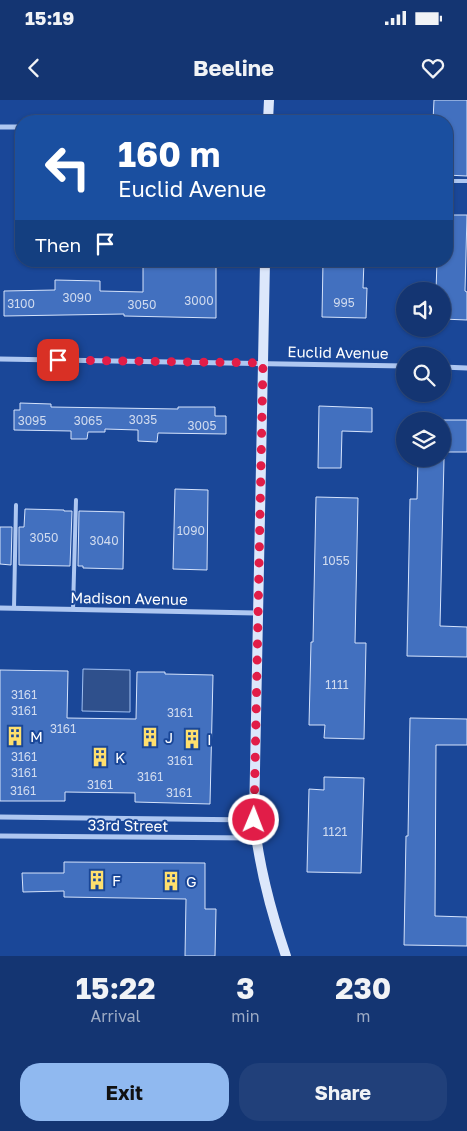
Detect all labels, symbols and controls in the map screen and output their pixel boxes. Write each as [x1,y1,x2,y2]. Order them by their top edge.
text: 15:19 [25,6,74,29]
icon: back [20,54,48,82]
text: Beeline [193,54,274,81]
icon: heart [419,54,447,82]
text: 160 m [118,133,220,175]
icon: left [35,135,100,200]
text: Euclid Avenue [118,175,266,202]
icon: arrive [91,230,119,258]
text: Then [35,233,81,256]
map controls [396,282,451,467]
button: sound [396,282,451,337]
house number: 3090 [62,290,92,305]
house number: 3000 [184,293,214,308]
house number: 995 [333,295,355,310]
house number: 3100 [7,296,35,311]
house number: 3050 [128,297,156,312]
pin [37,339,79,381]
street label: Euclid Avenue [287,342,389,362]
icon: arrive [44,346,72,374]
button: search [396,347,451,402]
house number: 3035 [129,412,157,427]
button: layers [396,412,451,467]
house number: 3095 [18,413,46,428]
house number: 3065 [74,413,102,428]
house number: 3005 [188,418,216,433]
house number: 1090 [177,523,205,538]
house number: 3050 [30,530,58,545]
house number: 3040 [89,533,119,548]
house number: 1055 [322,553,350,568]
street label: Madison Avenue [70,588,188,608]
house number: 1111 [325,677,349,692]
house number: 3161 [11,687,37,702]
house number: 3161 [11,703,37,718]
house number: 3161 [167,705,193,720]
house number: 3161 [50,721,76,736]
building icon: M [4,725,26,747]
building icon: J [139,726,161,748]
place label: M [30,727,43,745]
place label: J [165,728,173,746]
building icon: I [181,728,203,750]
place label: I [207,730,212,748]
building icon: K [89,746,111,768]
place label: K [115,748,125,766]
house number: 3161 [11,749,37,764]
house number: 3161 [167,753,193,768]
house number: 3161 [11,765,37,780]
house number: 3161 [137,769,163,784]
house number: 3161 [87,777,113,792]
house number: 3161 [10,783,36,798]
house number: 3161 [166,785,192,800]
position arrow [227,793,279,845]
street label: 33rd Street [88,815,168,835]
house number: 1121 [323,824,347,839]
building icon: F [86,869,108,891]
building icon: G [160,870,182,892]
place label: F [112,871,121,889]
place label: G [186,872,197,890]
text: 15:22 [76,970,156,1006]
text: 3 [236,970,255,1006]
text: 230 [335,970,391,1006]
text: Arrival [91,1006,141,1026]
text: min [231,1006,260,1026]
text: m [356,1006,370,1026]
button: Exit [20,1063,229,1121]
button: Share [239,1063,447,1121]

